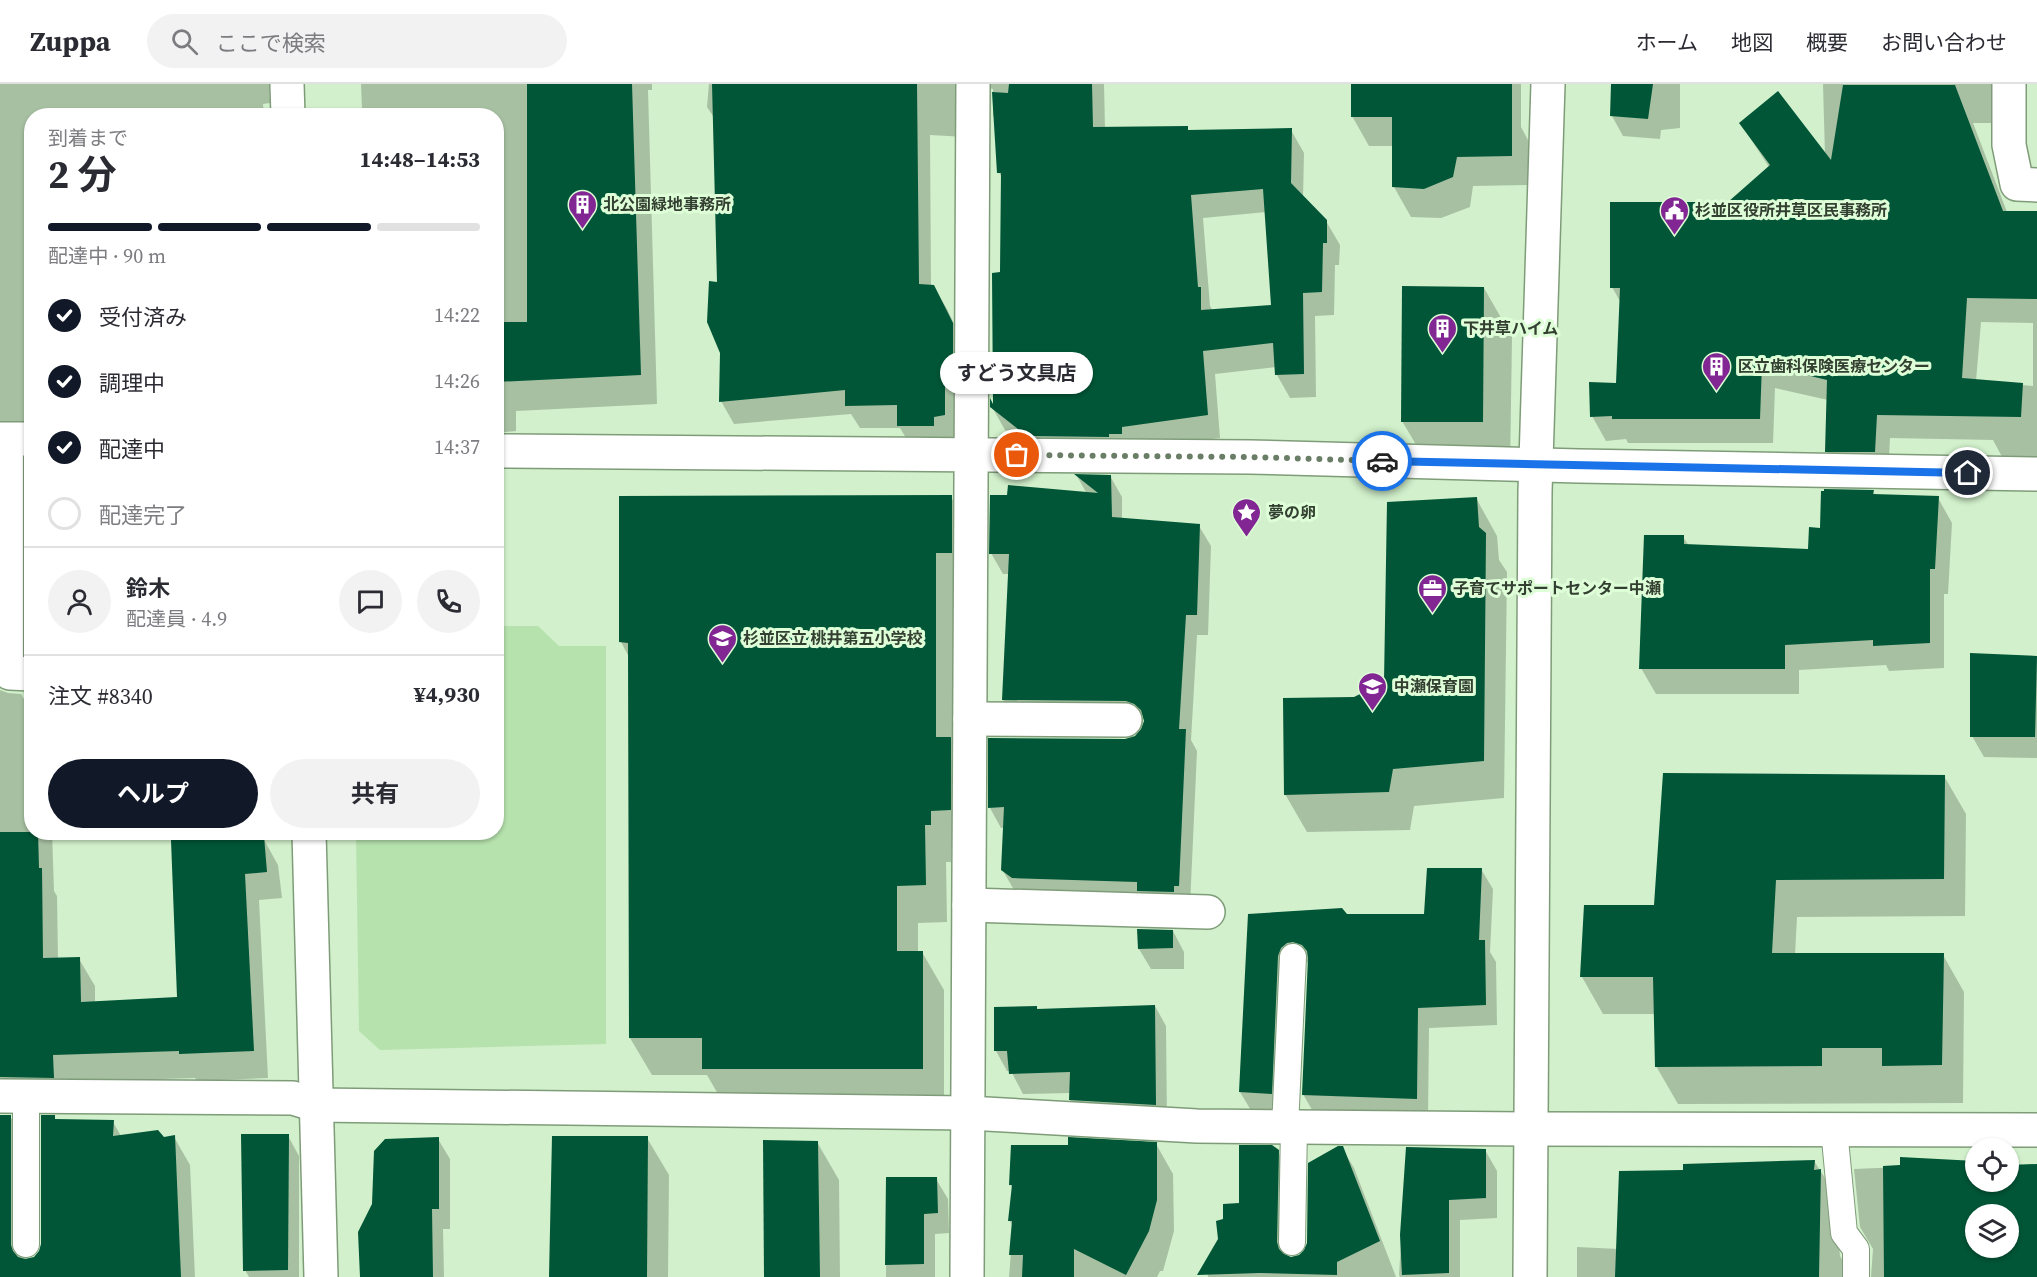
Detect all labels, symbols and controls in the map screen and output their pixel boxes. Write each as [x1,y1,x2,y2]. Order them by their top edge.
search box [147,14,567,68]
text: Zuppa [30,22,111,60]
icon: search [168,25,201,58]
text: ここで検索 [216,28,326,58]
text: ホーム [1636,28,1698,57]
text: 地図 [1731,28,1773,57]
text: 概要 [1806,28,1848,57]
text: お問い合わせ [1881,28,2007,57]
text: 到着まで [48,124,128,152]
text: 14:48–14:53 [360,144,480,174]
text: 2 分 [48,148,116,201]
building icon: 北公園緑地事務所 [566,188,598,230]
place label: 北公園緑地事務所 [603,193,731,215]
public building icon: 杉並区役所井草区民事務所 [1658,194,1690,236]
place label: 杉並区役所井草区民事務所 [1695,199,1887,221]
text: 配達中 · 90 m [48,242,166,270]
icon: check [48,299,81,332]
text: 14:22 [434,301,480,329]
text: 受付済み [99,302,187,332]
building icon: 下井草ハイム [1426,312,1458,354]
place label: 下井草ハイム [1463,317,1558,339]
building icon: 区立歯科保険医療センター [1701,350,1733,392]
callout: すどう文具店 [940,353,1094,395]
place label: 区立歯科保険医療センター [1738,355,1930,377]
text: すどう文具店 [957,359,1077,387]
icon: check [48,365,81,398]
text: 14:26 [434,367,480,395]
text: 調理中 [99,368,165,398]
pin [991,429,1042,480]
icon: check [48,431,81,464]
courier [1352,431,1412,491]
text: 14:37 [434,433,480,461]
text: 配達中 [99,434,165,464]
icon: bag [1000,438,1033,471]
icon: car [1366,445,1399,478]
pin [1942,447,1993,498]
icon: home [1951,456,1984,489]
place icon: 夢の卵 [1231,496,1263,538]
text: 配達完了 [99,500,187,530]
place label: 夢の卵 [1268,501,1316,523]
button: person [48,570,111,633]
button: chat [339,570,402,633]
button: phone [417,570,480,633]
office icon: 子育てサポートセンター中瀬 [1416,572,1448,614]
text: 鈴木 [126,573,170,603]
place label: 子育てサポートセンター中瀬 [1453,577,1661,599]
text: 配達員 · 4.9 [126,605,227,633]
school or university icon: 杉並区立 桃井第五小学校 [706,622,738,664]
place label: 杉並区立 桃井第五小学校 [743,627,922,649]
school or university icon: 中瀬保育園 [1357,670,1389,712]
place label: 中瀬保育園 [1394,675,1474,697]
text: ¥4,930 [414,679,480,709]
text: 注文 #8340 [48,681,153,711]
button: ヘルプ [48,759,258,828]
button: 共有 [270,759,480,828]
map controls [1965,1138,2019,1258]
button: locate [1965,1138,2019,1192]
button: layers [1965,1204,2019,1258]

